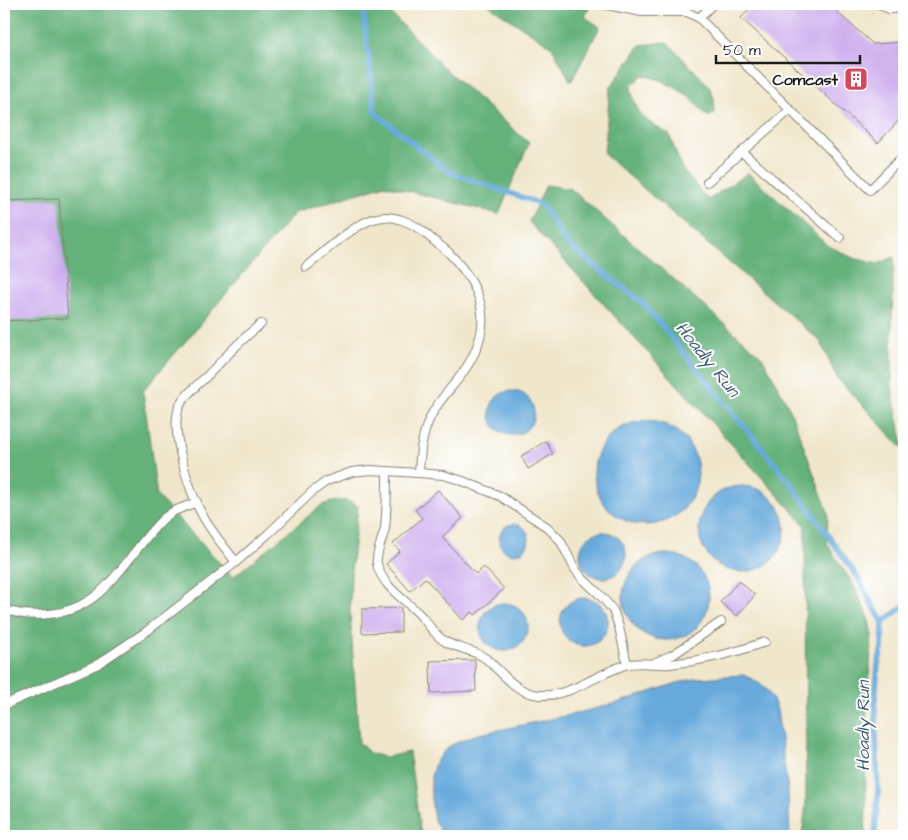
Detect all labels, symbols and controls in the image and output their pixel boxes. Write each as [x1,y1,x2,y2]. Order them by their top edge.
scale bar [716,32,859,64]
text: 50 m [723,40,761,61]
building icon: Comcast [843,66,869,92]
place label: Comcast [772,69,839,91]
water label: Hoadly Run [669,316,747,404]
water label: Hoadly Run [851,679,877,771]

